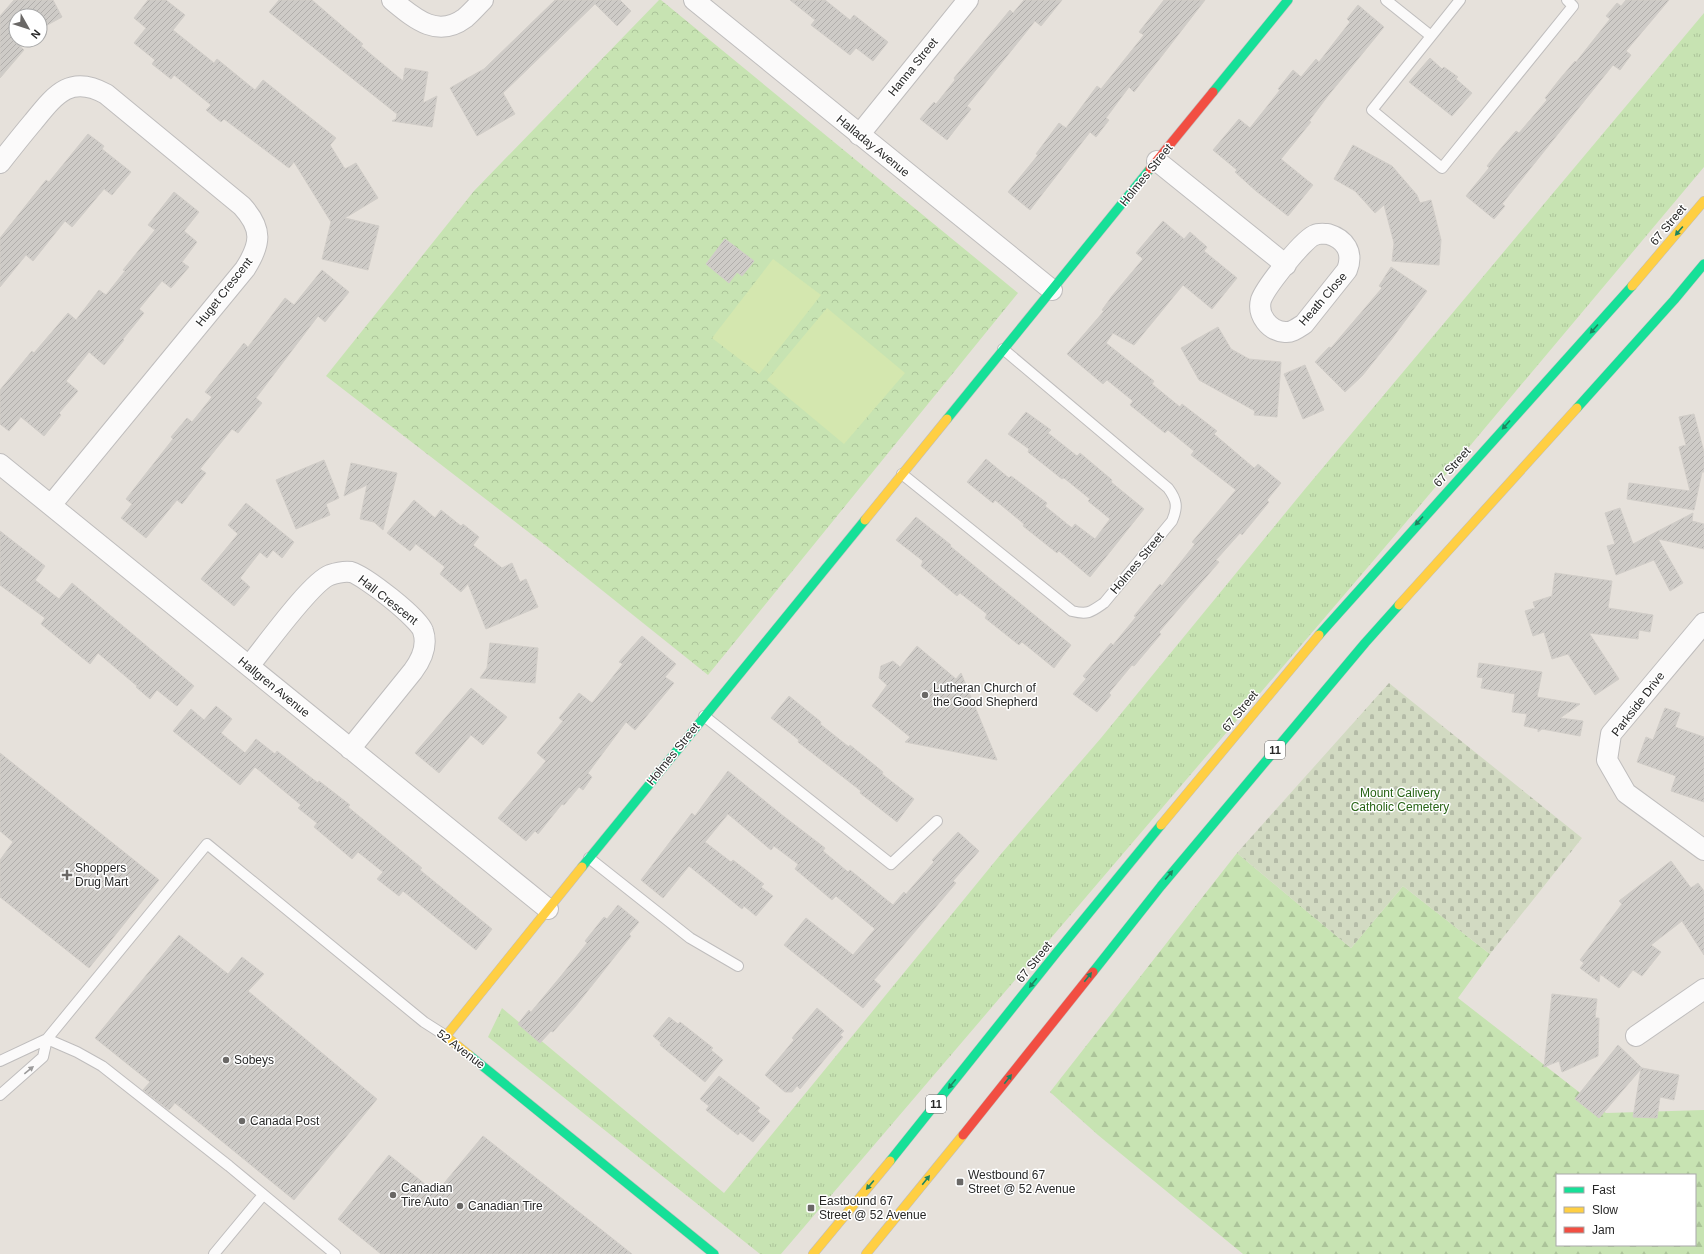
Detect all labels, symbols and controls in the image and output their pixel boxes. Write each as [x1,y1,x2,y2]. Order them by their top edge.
north arrow [8,8,48,48]
text: N [29,27,43,41]
street label: Hanna Street [885,35,941,99]
street label: Halladay Avenue [834,112,913,180]
street label: Holmes Street [1117,141,1176,209]
street label: 67 Street [1647,201,1689,248]
one-way arrow [1675,225,1684,236]
street label: Huget Crescent [193,254,256,329]
street label: Heath Close [1296,269,1350,329]
one-way arrow [1589,323,1598,334]
one-way arrow [1502,420,1511,430]
street label: 67 Street [1431,444,1474,490]
one-way arrow [1414,516,1424,526]
street label: Holmes Street [1107,529,1167,597]
street label: Hall Crescent [355,572,421,628]
street label: Hallgren Avenue [235,654,313,720]
street label: Parkside Drive [1608,669,1668,739]
place label: Lutheran Church of the Good Shepherd [933,681,1038,709]
street label: 67 Street [1219,687,1261,734]
marker: Lutheran Church of the Good Shepherd [920,690,930,700]
street label: Holmes Street [644,720,703,788]
road number: 11 [1265,741,1285,759]
park label: Mount Calivery Catholic Cemetery [1351,786,1449,814]
place label: Shoppers Drug Mart [75,861,129,889]
marker: Shoppers Drug Mart [62,870,72,880]
one-way arrow [1165,870,1174,881]
street label: 67 Street [1013,938,1055,985]
one-way arrow [1084,972,1093,983]
one-way arrow [1029,977,1037,988]
street label: 52 Avenue [434,1026,488,1072]
place label: Sobeys [234,1053,274,1067]
marker: Sobeys [221,1055,231,1065]
one-way arrow [23,1066,34,1075]
one-way arrow [1003,1074,1012,1084]
one-way arrow [948,1079,956,1090]
road number: 11 [926,1095,946,1113]
place label: Canada Post [250,1114,320,1128]
marker: Canada Post [237,1116,247,1126]
place label: Westbound 67 Street @ 52 Avenue [968,1168,1076,1196]
legend [1556,1174,1696,1246]
one-way arrow [922,1175,931,1186]
marker: Westbound 67 Street @ 52 Avenue [955,1177,965,1187]
one-way arrow [866,1180,875,1191]
place label: Canadian Tire Auto [401,1181,452,1209]
text: Fast [1592,1183,1616,1197]
marker: Canadian Tire Auto [388,1190,398,1200]
place label: Eastbound 67 Street @ 52 Avenue [819,1194,927,1222]
place label: Canadian Tire [468,1199,543,1213]
marker: Canadian Tire [455,1201,465,1211]
marker: Eastbound 67 Street @ 52 Avenue [806,1203,816,1213]
text: Slow [1592,1203,1618,1217]
text: Jam [1592,1223,1615,1237]

